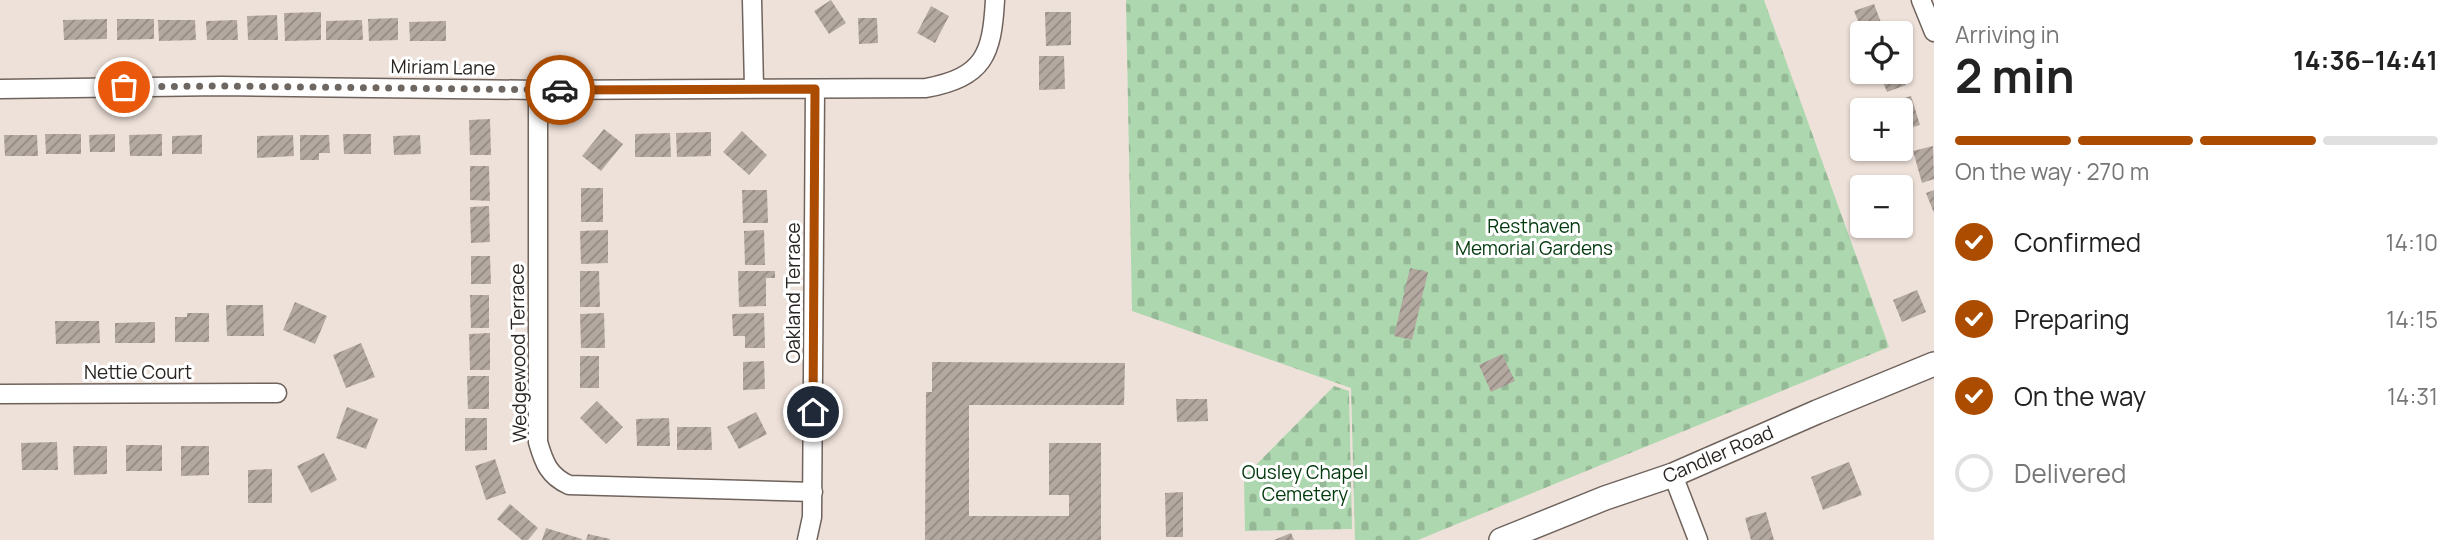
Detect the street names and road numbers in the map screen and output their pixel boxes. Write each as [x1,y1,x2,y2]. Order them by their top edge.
street label: Miriam Lane [390,53,496,81]
street label: Oakland Terrace [780,222,806,364]
street label: Wedgewood Terrace [503,263,533,443]
street label: Nettie Court [84,359,192,385]
street label: Candler Road [1659,419,1777,489]

